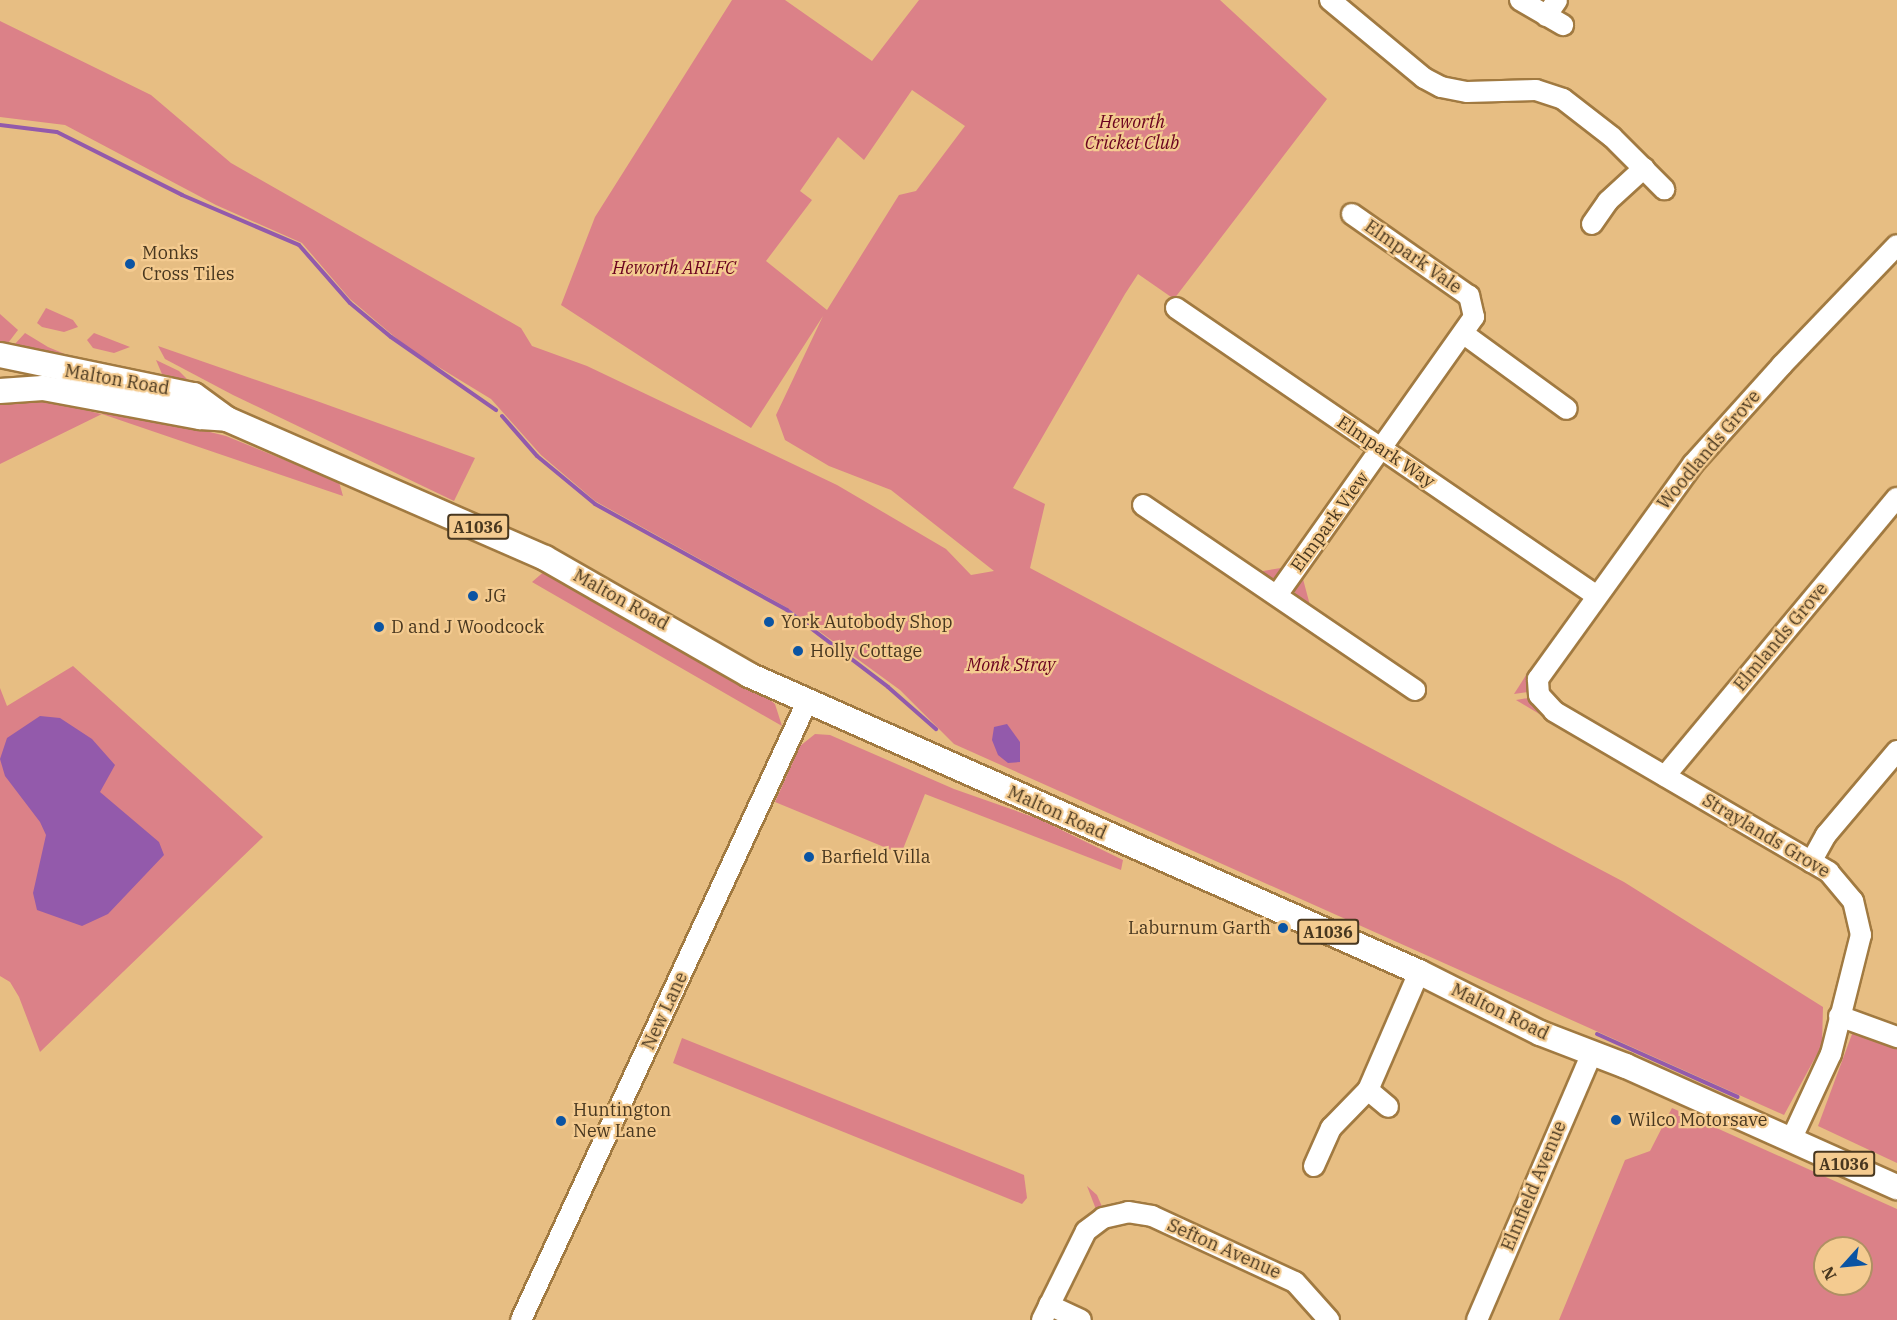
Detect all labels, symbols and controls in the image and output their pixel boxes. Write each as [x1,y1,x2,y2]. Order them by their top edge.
park label: Heworth Cricket Club [1085,112,1179,154]
street label: Elmpark Vale [1360,216,1466,298]
place label: Monks Cross Tiles [142,243,234,286]
marker: Monks Cross Tiles [123,257,137,271]
park label: Heworth ARLFC [612,257,736,279]
street label: Malton Road [63,360,171,400]
street label: Woodlands Grove [1653,386,1765,514]
street label: Elmpark Way [1333,411,1439,493]
street label: Elmpark View [1286,468,1374,576]
road number: A1036 [446,514,510,540]
street label: Malton Road [569,565,673,635]
street label: Elmlands Grove [1729,578,1833,696]
place label: JG [485,585,506,607]
marker: JG [466,589,480,603]
place label: York Autobody Shop [781,611,953,633]
marker: York Autobody Shop [762,615,776,629]
place label: D and J Woodcock [391,616,544,638]
marker: D and J Woodcock [372,620,386,634]
place label: Holly Cottage [810,640,922,662]
marker: Holly Cottage [791,644,805,658]
park label: Monk Stray [967,654,1055,676]
street label: Malton Road [1004,782,1110,844]
street label: Straylands Grove [1698,789,1834,883]
place label: Barfield Villa [821,846,931,868]
marker: Barfield Villa [802,850,816,864]
place label: Laburnum Garth [1128,917,1271,939]
road number: A1036 [1296,919,1360,945]
marker: Laburnum Garth [1276,921,1290,935]
street label: New Lane [638,969,692,1053]
street label: Malton Road [1448,979,1552,1045]
place label: Huntington New Lane [573,1100,671,1142]
place label: Wilco Motorsave [1628,1109,1767,1131]
marker: Wilco Motorsave [1609,1113,1623,1127]
marker: Huntington New Lane [554,1114,568,1128]
street label: Elmfield Avenue [1497,1118,1571,1254]
road number: A1036 [1812,1151,1876,1177]
street label: Sefton Avenue [1164,1214,1284,1284]
north arrow [1813,1236,1873,1296]
text: N [1817,1263,1841,1283]

